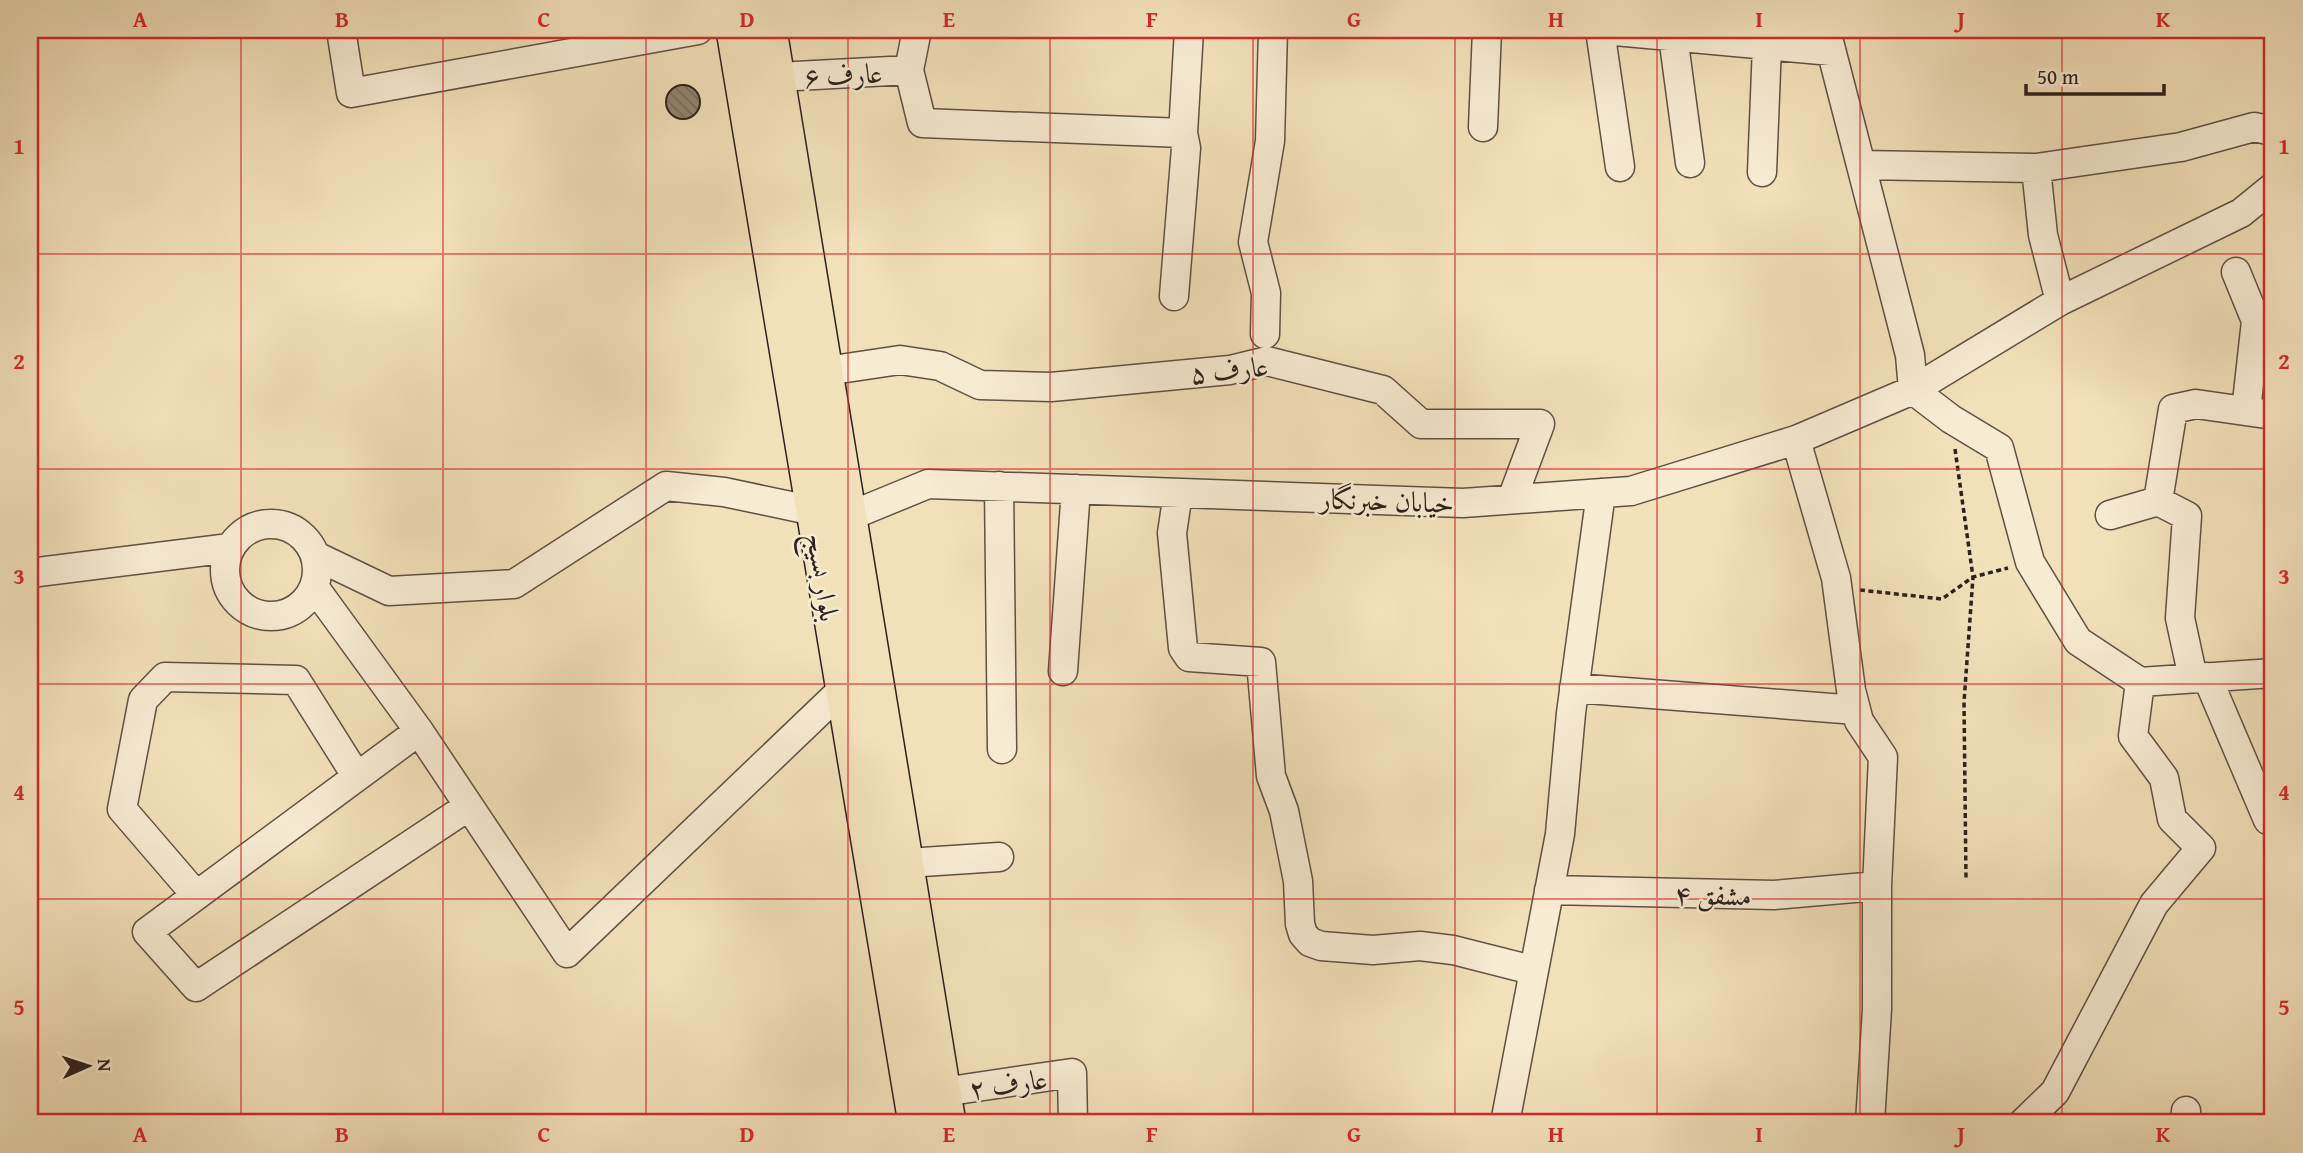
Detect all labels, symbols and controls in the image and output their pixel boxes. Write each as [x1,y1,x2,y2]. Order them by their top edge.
text: A [133,2,148,35]
text: B [335,2,349,35]
text: C [537,2,551,35]
text: D [740,2,755,35]
text: E [943,2,955,35]
text: F [1146,2,1158,35]
text: G [1347,2,1361,35]
text: H [1548,2,1564,35]
text: I [1755,2,1763,35]
text: J [1953,2,1965,35]
text: K [2156,2,2171,35]
street label: عارف ۶ [803,51,883,97]
scale bar [2026,52,2165,96]
text: 50 m [2037,61,2079,92]
text: 1 [13,129,25,162]
text: 1 [2278,129,2290,162]
text: 2 [13,344,25,377]
text: 2 [2278,344,2290,377]
street label: عارف ۵ [1188,345,1270,393]
street label: خیابان خبرنگار [1316,477,1455,523]
street label: بلوار بسیج [792,530,851,625]
text: 3 [13,559,25,592]
text: 3 [2278,559,2290,592]
text: 4 [13,775,25,808]
text: 4 [2278,775,2290,808]
street label: مشفق ۴ [1674,873,1752,915]
text: 5 [13,990,25,1023]
text: 5 [2278,990,2290,1023]
north arrow [52,1030,122,1100]
street label: عارف ۲ [966,1057,1050,1109]
text: N [91,1058,119,1072]
text: A [133,1117,148,1150]
text: B [335,1117,349,1150]
text: C [537,1117,551,1150]
text: D [740,1117,755,1150]
text: E [943,1117,955,1150]
text: F [1146,1117,1158,1150]
text: G [1347,1117,1361,1150]
text: H [1548,1117,1564,1150]
text: I [1755,1117,1763,1150]
text: J [1953,1117,1965,1150]
text: K [2156,1117,2171,1150]

